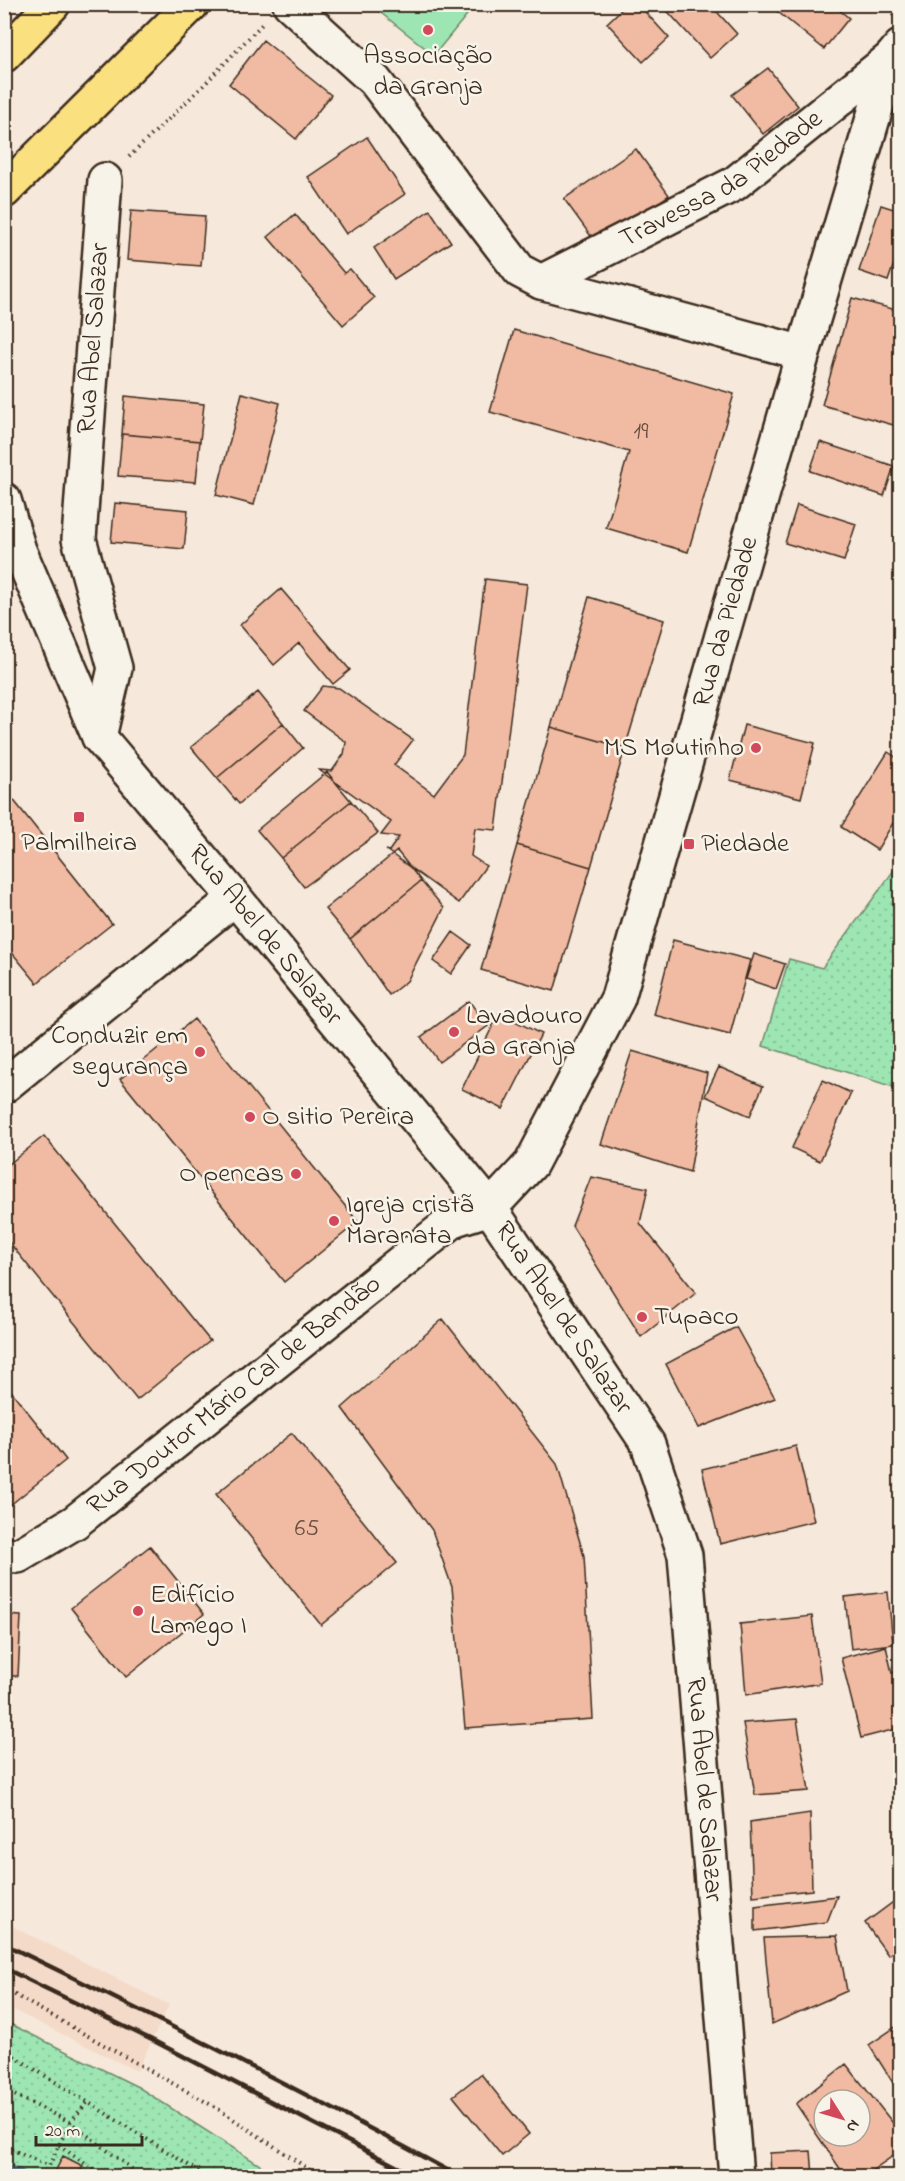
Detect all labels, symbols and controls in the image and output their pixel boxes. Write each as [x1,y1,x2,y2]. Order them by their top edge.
marker: Associação da Granja [421,23,435,37]
place label: Associação da Granja [363,37,493,107]
street label: Travessa da Piedade [613,100,832,258]
street label: Rua Abel Salazar [67,241,120,435]
house number: 19 [634,415,649,450]
street label: Rua da Piedade [683,531,769,712]
place label: MS Moutinho [604,729,744,768]
marker: MS Moutinho [749,741,763,755]
marker: Palmilheira [72,810,86,824]
place label: Palmilheira [21,824,137,863]
place label: Piedade [701,825,790,864]
street label: Rua Abel de Salazar [178,836,352,1035]
marker: Piedade [682,837,696,851]
place label: Lavadouro da Granja [466,997,583,1067]
place label: Conduzir em segurança [51,1017,188,1087]
marker: Lavadouro da Granja [447,1025,461,1039]
marker: Conduzir em segurança [193,1045,207,1059]
place label: O sitio Pereira [262,1098,414,1137]
marker: O sitio Pereira [243,1110,257,1124]
place label: O pencas [179,1155,284,1194]
marker: O pencas [289,1167,303,1181]
place label: Igreja cristã Maranata [346,1186,474,1256]
street label: Rua Abel de Salazar [485,1213,643,1423]
marker: Igreja cristã Maranata [327,1214,341,1228]
street label: Rua Doutor Mário Cal de Bandão [79,1265,390,1525]
place label: Tupaco [654,1298,739,1337]
marker: Tupaco [635,1310,649,1324]
house number: 65 [295,1512,319,1547]
place label: Edifício Lamego I [150,1576,247,1646]
marker: Edifício Lamego I [131,1604,145,1618]
street label: Rua Abel de Salazar [676,1676,733,1904]
north arrow [812,2088,872,2148]
scale bar [36,2109,142,2147]
text: N [839,2114,865,2138]
text: 20 m [45,2119,80,2145]

